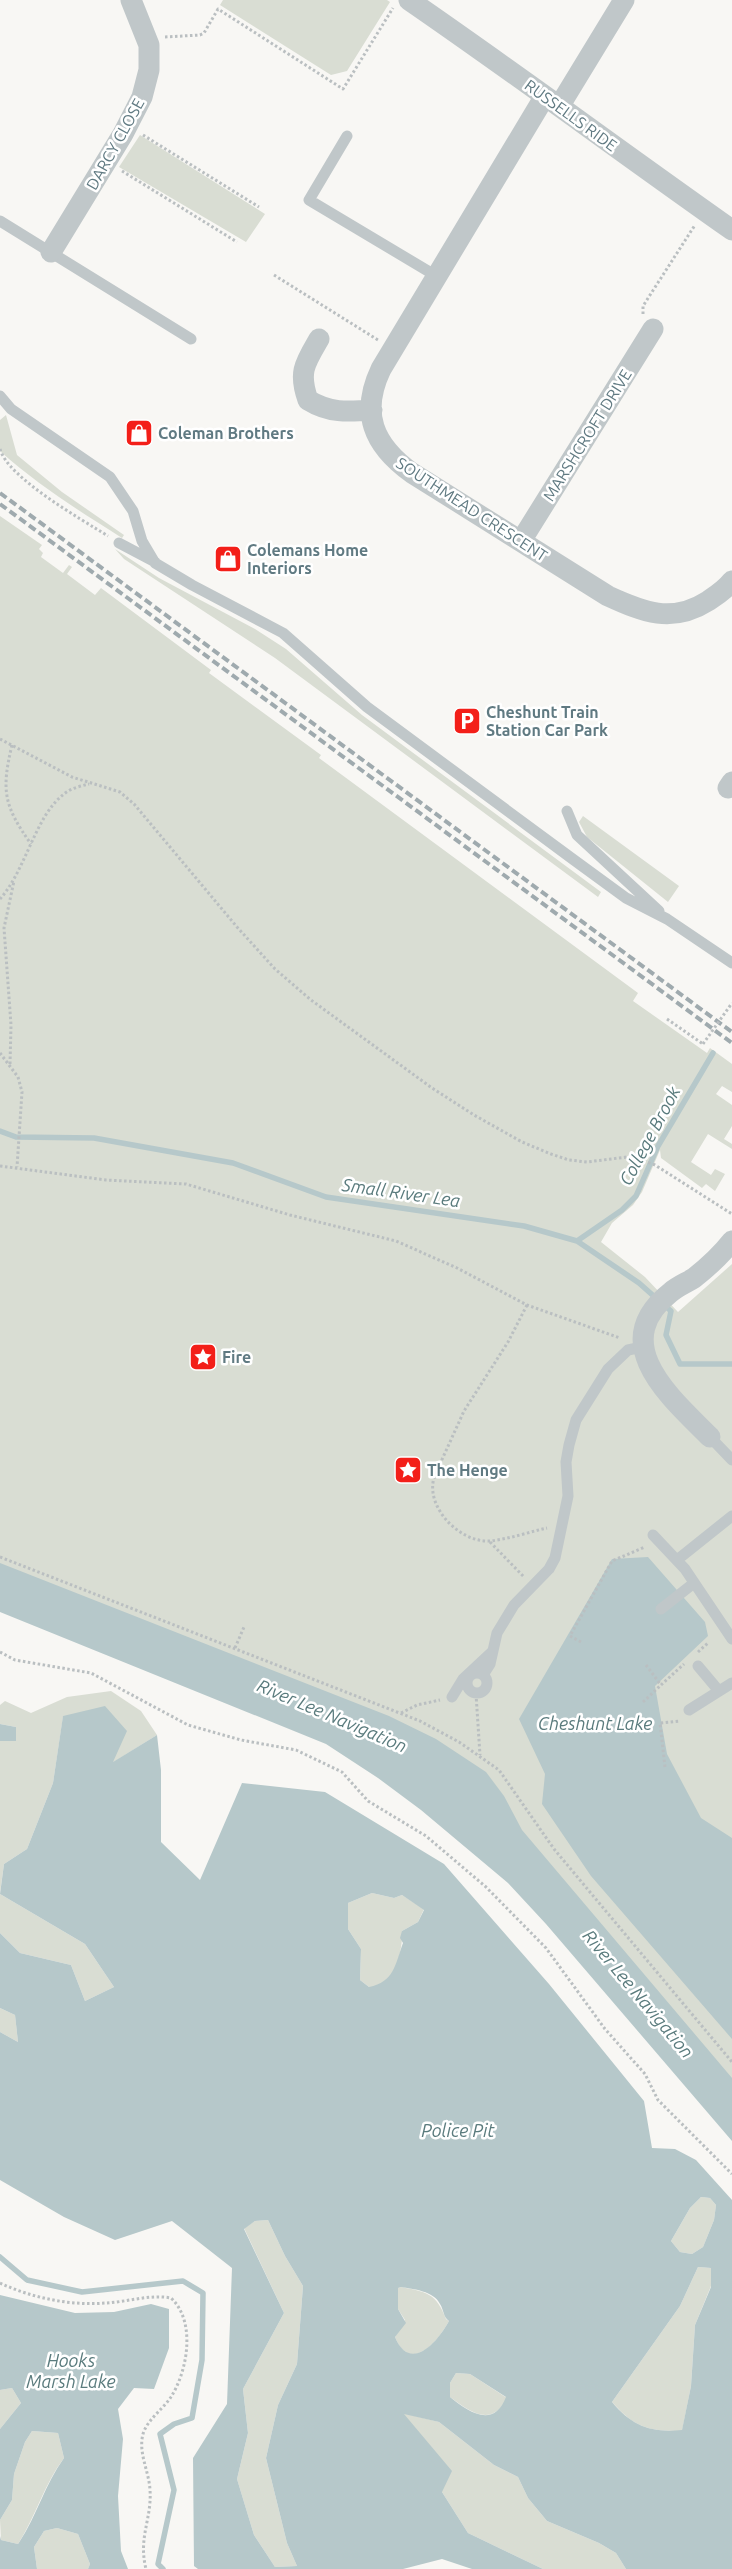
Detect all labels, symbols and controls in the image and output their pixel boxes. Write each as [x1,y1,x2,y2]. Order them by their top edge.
street label: RUSSELLS RIDE [521,76,621,154]
street label: DARCY CLOSE [82,95,148,193]
street label: MARSHCROFT DRIVE [539,366,635,504]
shop icon: Coleman Brothers [124,418,154,448]
place label: Coleman Brothers [158,424,294,442]
street label: SOUTHMEAD CRESCENT [393,453,551,565]
place label: Colemans Home Interiors [247,541,368,577]
shop icon: Colemans Home Interiors [213,544,243,574]
place label: Cheshunt Train Station Car Park [486,703,608,739]
parking icon: Cheshunt Train Station Car Park [452,706,482,736]
water label: College Brook [615,1082,684,1188]
water label: Small River Lea [340,1174,462,1210]
place icon: Fire [188,1342,218,1372]
place label: Fire [222,1348,251,1366]
place icon: The Henge [393,1455,423,1485]
place label: The Henge [427,1461,508,1479]
water label: River Lee Navigation [255,1674,410,1756]
water label: Cheshunt Lake [538,1713,652,1733]
water label: River Lee Navigation [579,1925,698,2061]
water label: Police Pit [421,2120,496,2140]
water label: Hooks Marsh Lake [26,2350,116,2391]

